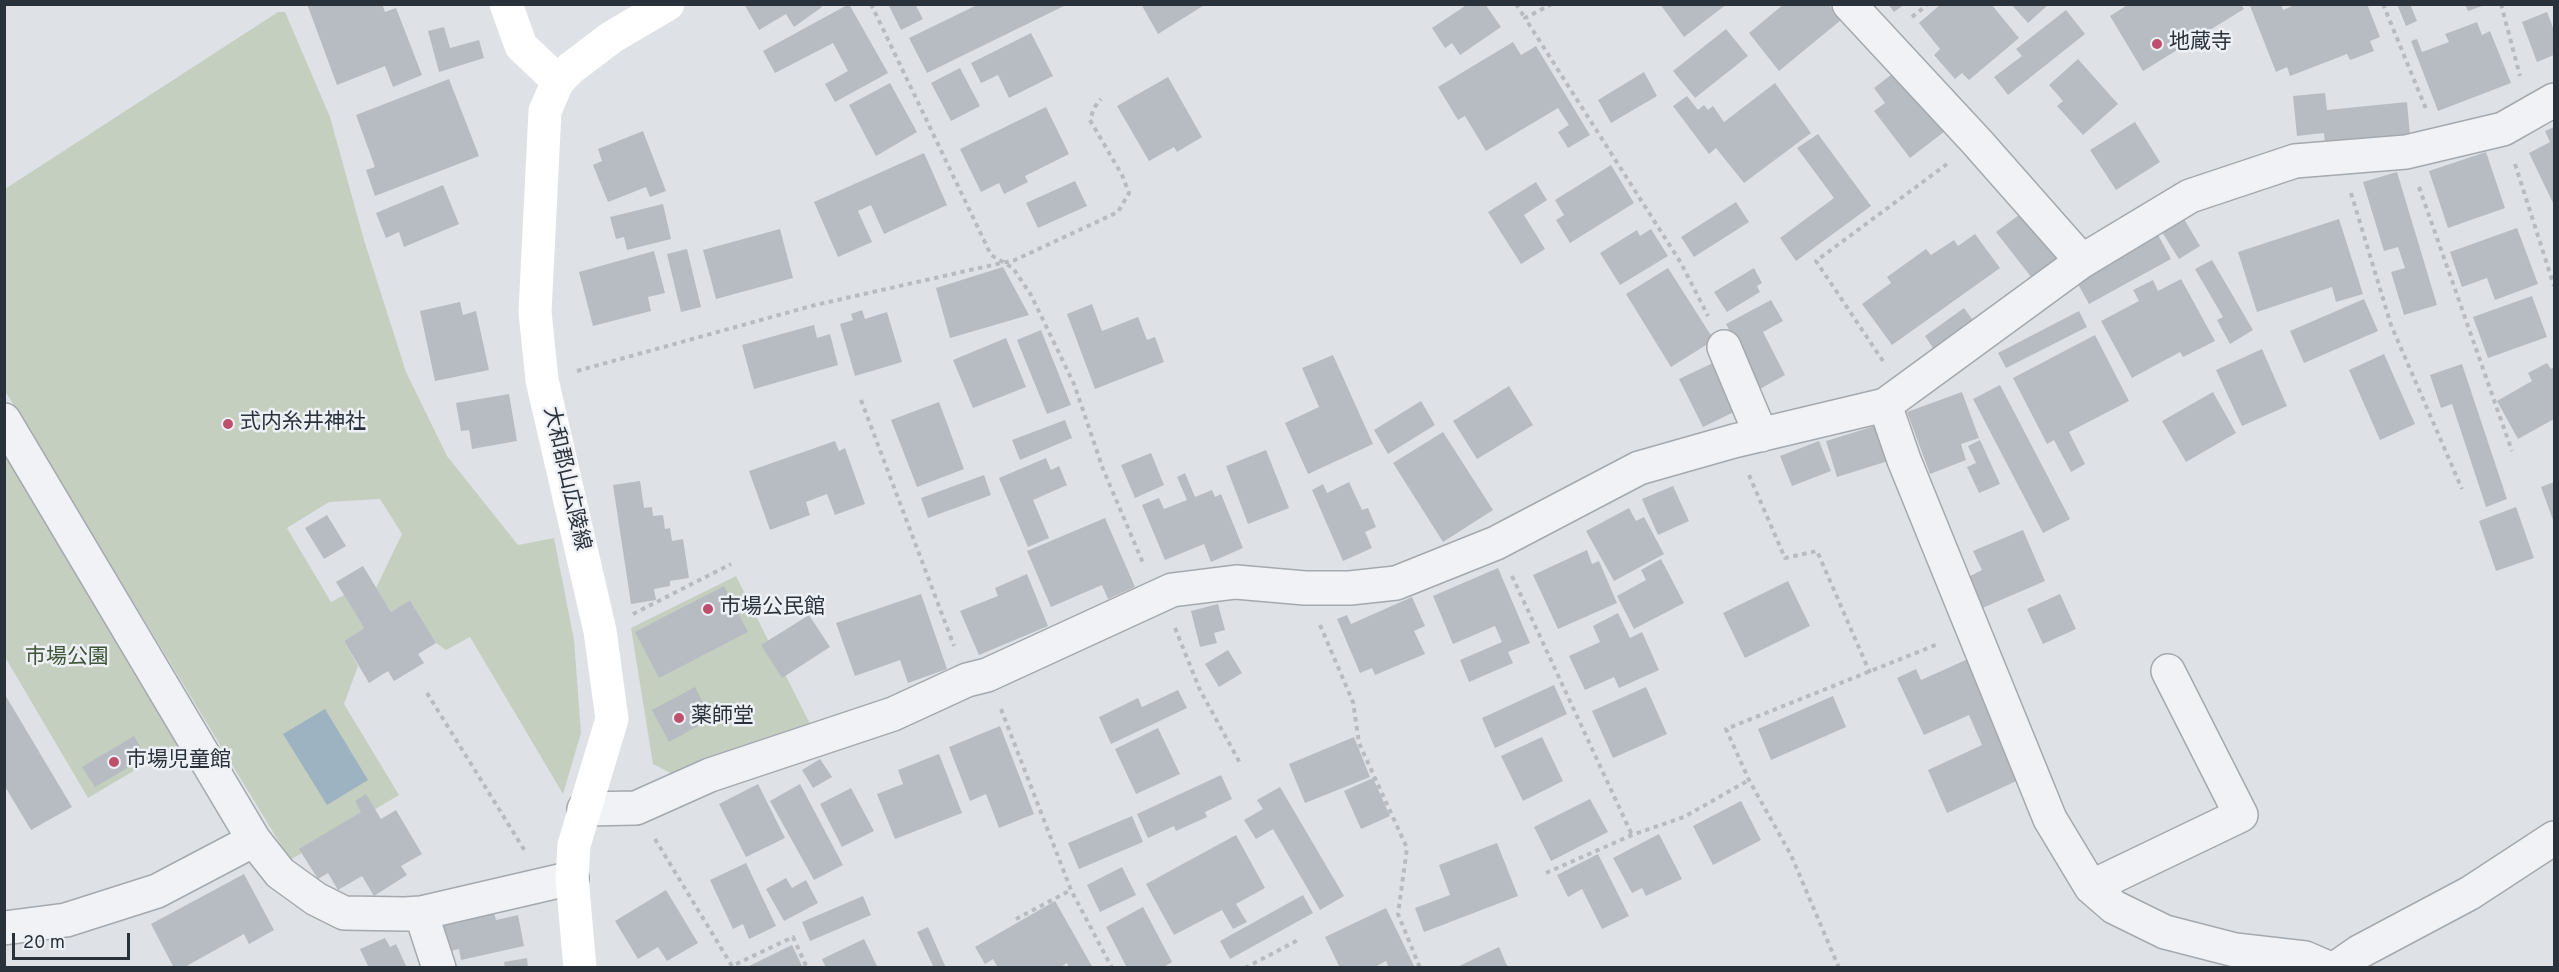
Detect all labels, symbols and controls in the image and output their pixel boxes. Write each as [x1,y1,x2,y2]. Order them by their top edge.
place label: 地蔵寺 [2169,31,2232,57]
marker: 地蔵寺 [2150,37,2164,51]
street label: 大和郡山広陵線 [536,405,594,553]
place label: 式内糸井神社 [240,411,366,437]
marker: 式内糸井神社 [221,417,235,431]
place label: 市場公民館 [720,596,825,622]
marker: 市場公民館 [701,602,715,616]
park label: 市場公園 [25,646,109,672]
place label: 薬師堂 [691,705,754,731]
marker: 薬師堂 [672,711,686,725]
place label: 市場児童館 [126,749,231,775]
marker: 市場児童館 [107,755,121,769]
scale bar [15,921,134,959]
text: 20 m [23,932,65,955]

